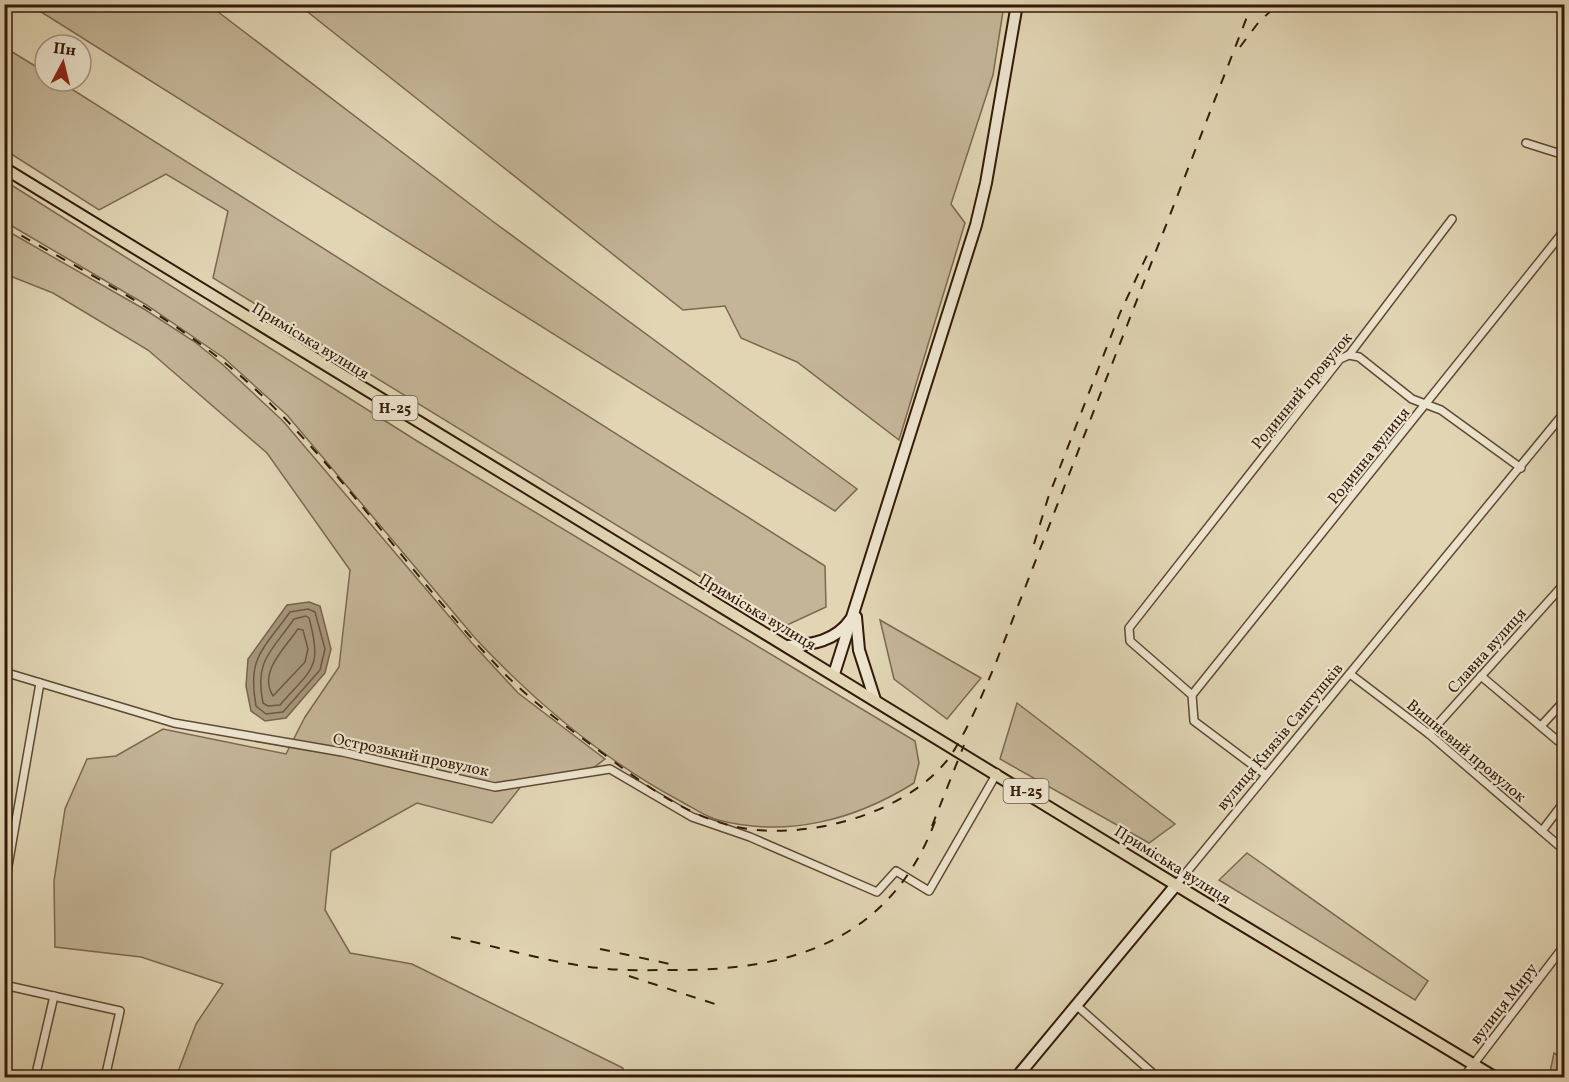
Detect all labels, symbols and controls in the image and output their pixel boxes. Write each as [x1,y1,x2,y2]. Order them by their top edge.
north arrow [33,33,93,93]
text: Пн [52,38,77,62]
street label: Приміська вулиця [247,298,373,386]
street label: Родинний провулок [1247,328,1358,455]
road number: Н-25 [372,396,418,420]
street label: Родинна вулиця [1323,403,1416,510]
street label: Приміська вулиця [694,569,820,657]
street label: Славна вулиця [1443,604,1532,699]
street label: вулиця Князів Сангушків [1212,659,1349,816]
street label: Вишневий провулок [1401,695,1530,808]
street label: Острозький провулок [331,729,491,783]
road number: Н-25 [1004,779,1048,803]
street label: Приміська вулиця [1109,821,1234,910]
street label: вулиця Миру [1466,959,1544,1050]

